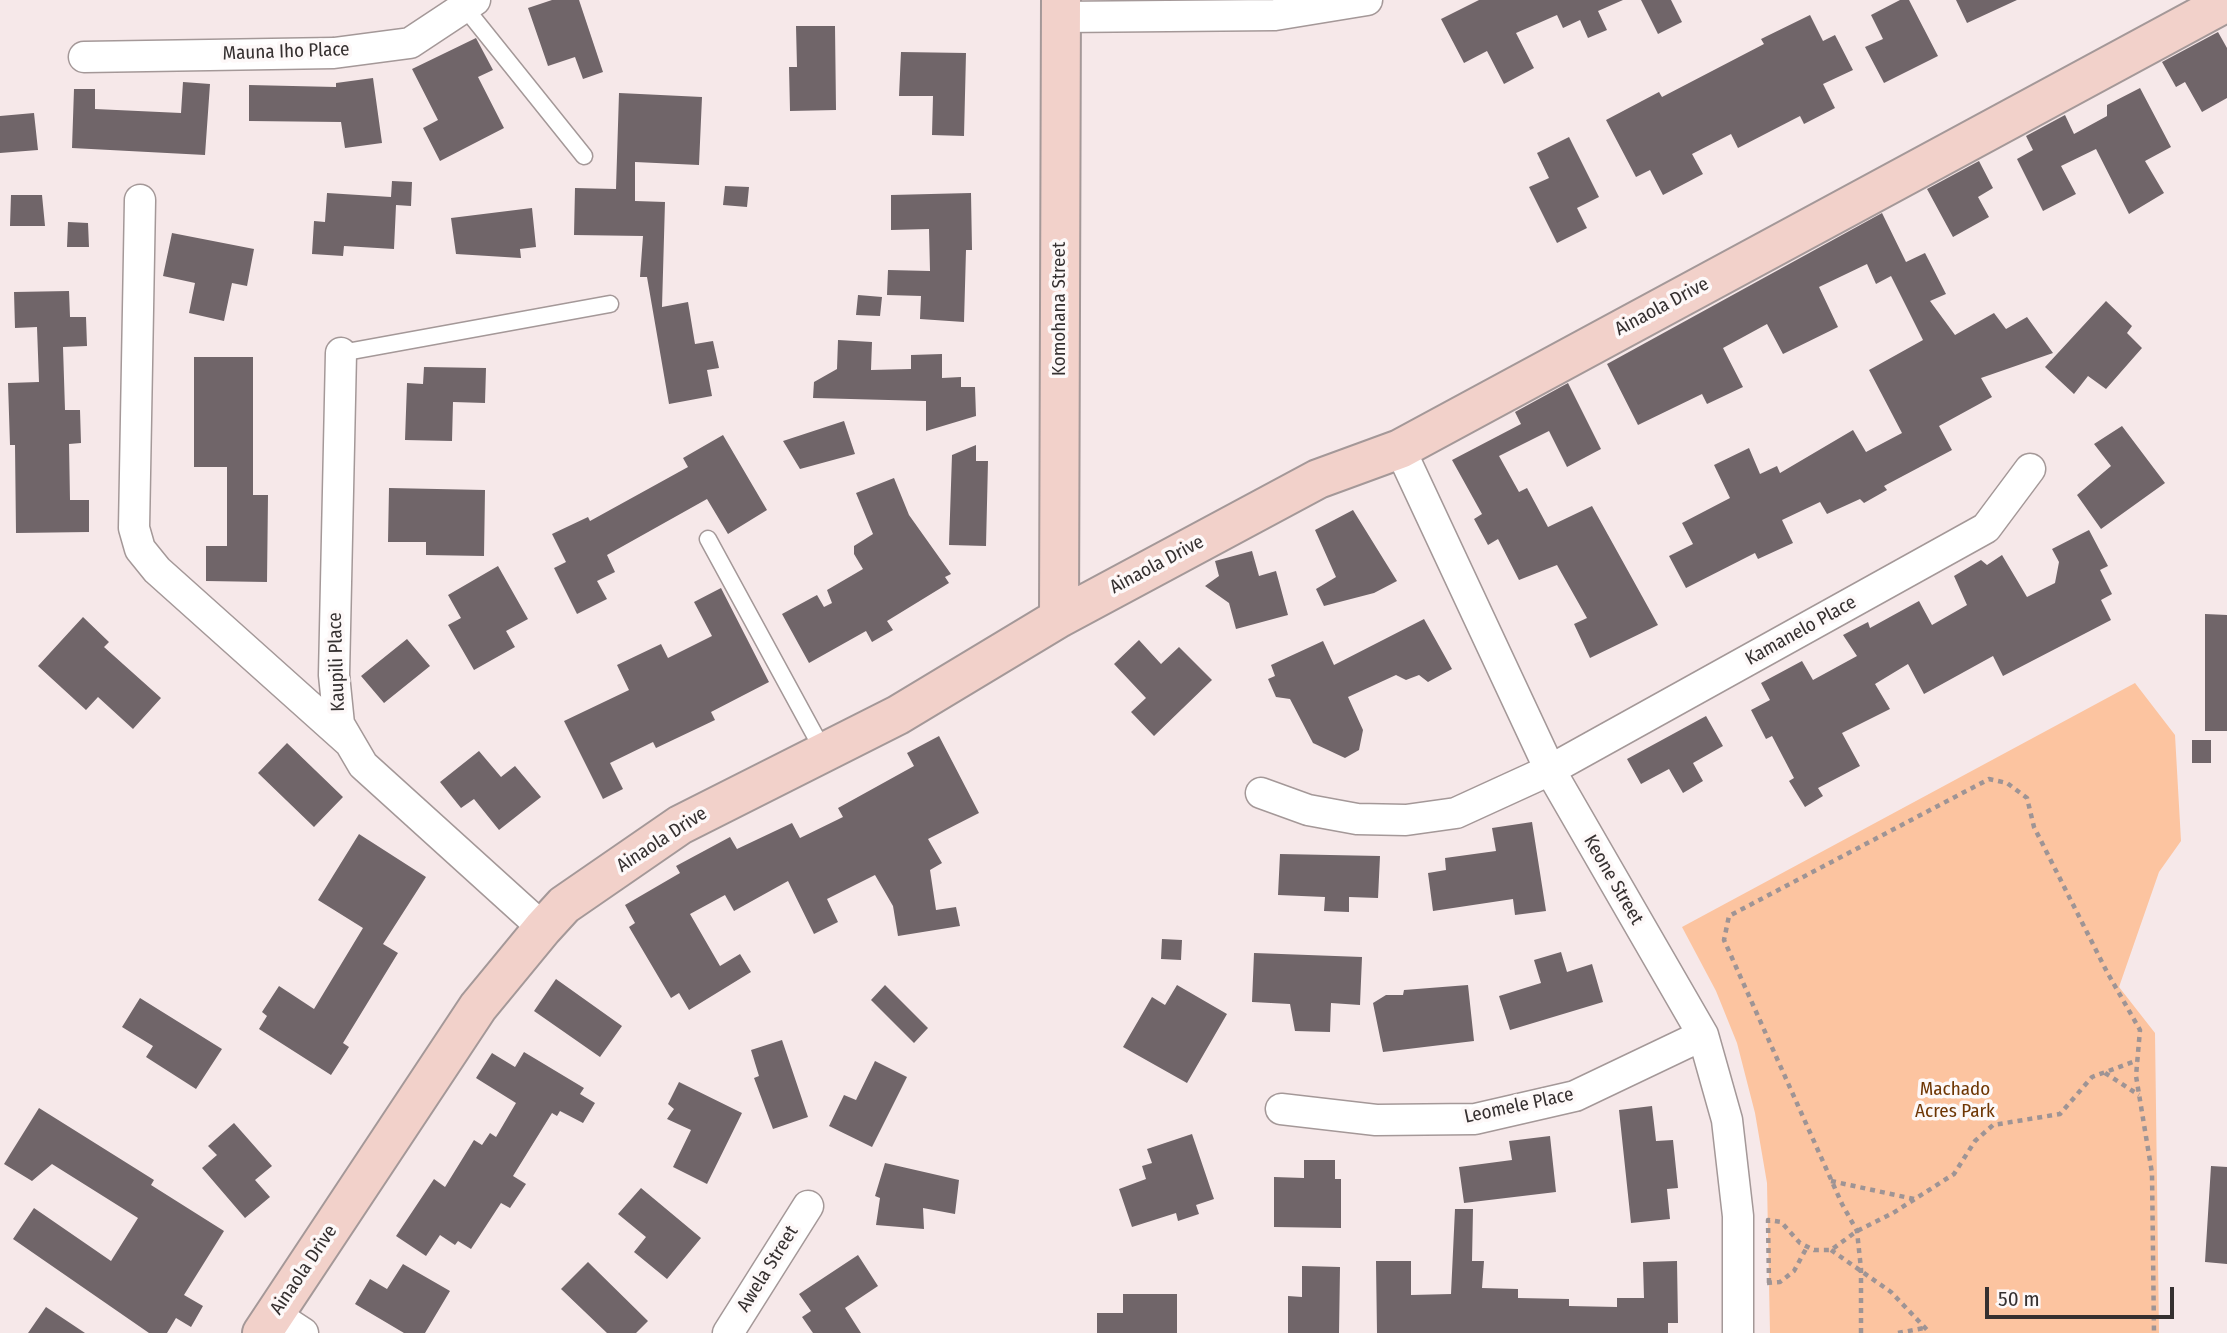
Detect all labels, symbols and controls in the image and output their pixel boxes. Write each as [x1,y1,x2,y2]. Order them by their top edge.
street label: Mauna Iho Place [222,38,350,66]
street label: Komohana Street [1049,242,1071,376]
street label: Ainaola Drive [1611,273,1713,341]
street label: Ainaola Drive [1106,531,1208,599]
street label: Kamanelo Place [1742,591,1860,671]
street label: Kaupili Place [324,612,350,712]
street label: Ainaola Drive [613,802,711,878]
street label: Keone Street [1578,831,1648,929]
park label: Machado Acres Park [1915,1079,1995,1123]
street label: Leomele Place [1462,1083,1576,1129]
street label: Ainaola Drive [266,1221,342,1319]
street label: Awela Street [733,1222,803,1316]
scale bar [1989,1274,2178,1318]
text: 50 m [1998,1286,2040,1312]

